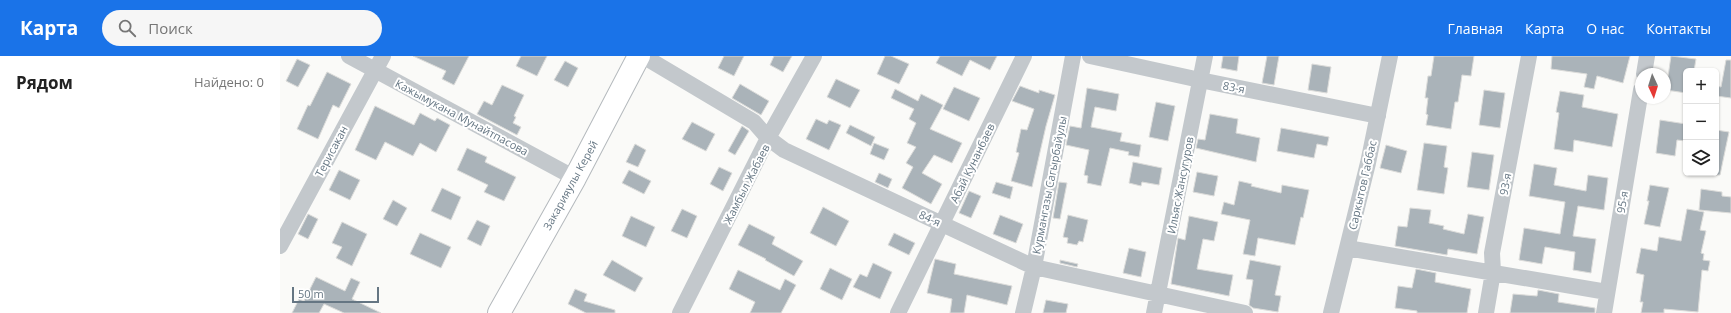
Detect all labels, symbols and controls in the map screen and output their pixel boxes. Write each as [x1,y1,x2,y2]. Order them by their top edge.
search box [102,10,382,46]
text: Карта [20,15,78,41]
icon: search [116,17,138,39]
text: Поиск [148,18,193,38]
text: Главная [1448,19,1503,38]
text: Карта [1525,19,1564,38]
text: О нас [1586,19,1624,38]
text: Контакты [1646,19,1711,38]
north arrow [1635,68,1671,104]
map controls [1683,68,1719,176]
button: + [1683,68,1719,104]
text: Рядом [16,71,73,94]
text: Найдено: 0 [194,73,264,91]
street label: Кажымукана Мунайтпасова [393,76,531,158]
street label: 83-я [1222,78,1246,96]
button: − [1683,104,1719,140]
street label: Курмангазы Сагырбайулы [1028,115,1070,255]
street label: Абай Кунанбаев [946,121,998,205]
street label: Терисакан [311,123,351,179]
street label: Ильяс Жансугуров [1163,135,1197,235]
street label: Закарияулы Керей [539,138,601,232]
street label: Саркытов Габбас [1344,139,1380,231]
button: layers [1683,140,1719,176]
street label: Жамбыл Жабаев [719,141,773,227]
street label: 93-я [1496,172,1514,196]
street label: 95-я [1613,190,1631,214]
street label: 84-я [917,207,943,229]
scale bar [292,285,379,304]
text: 50 m [298,286,324,301]

